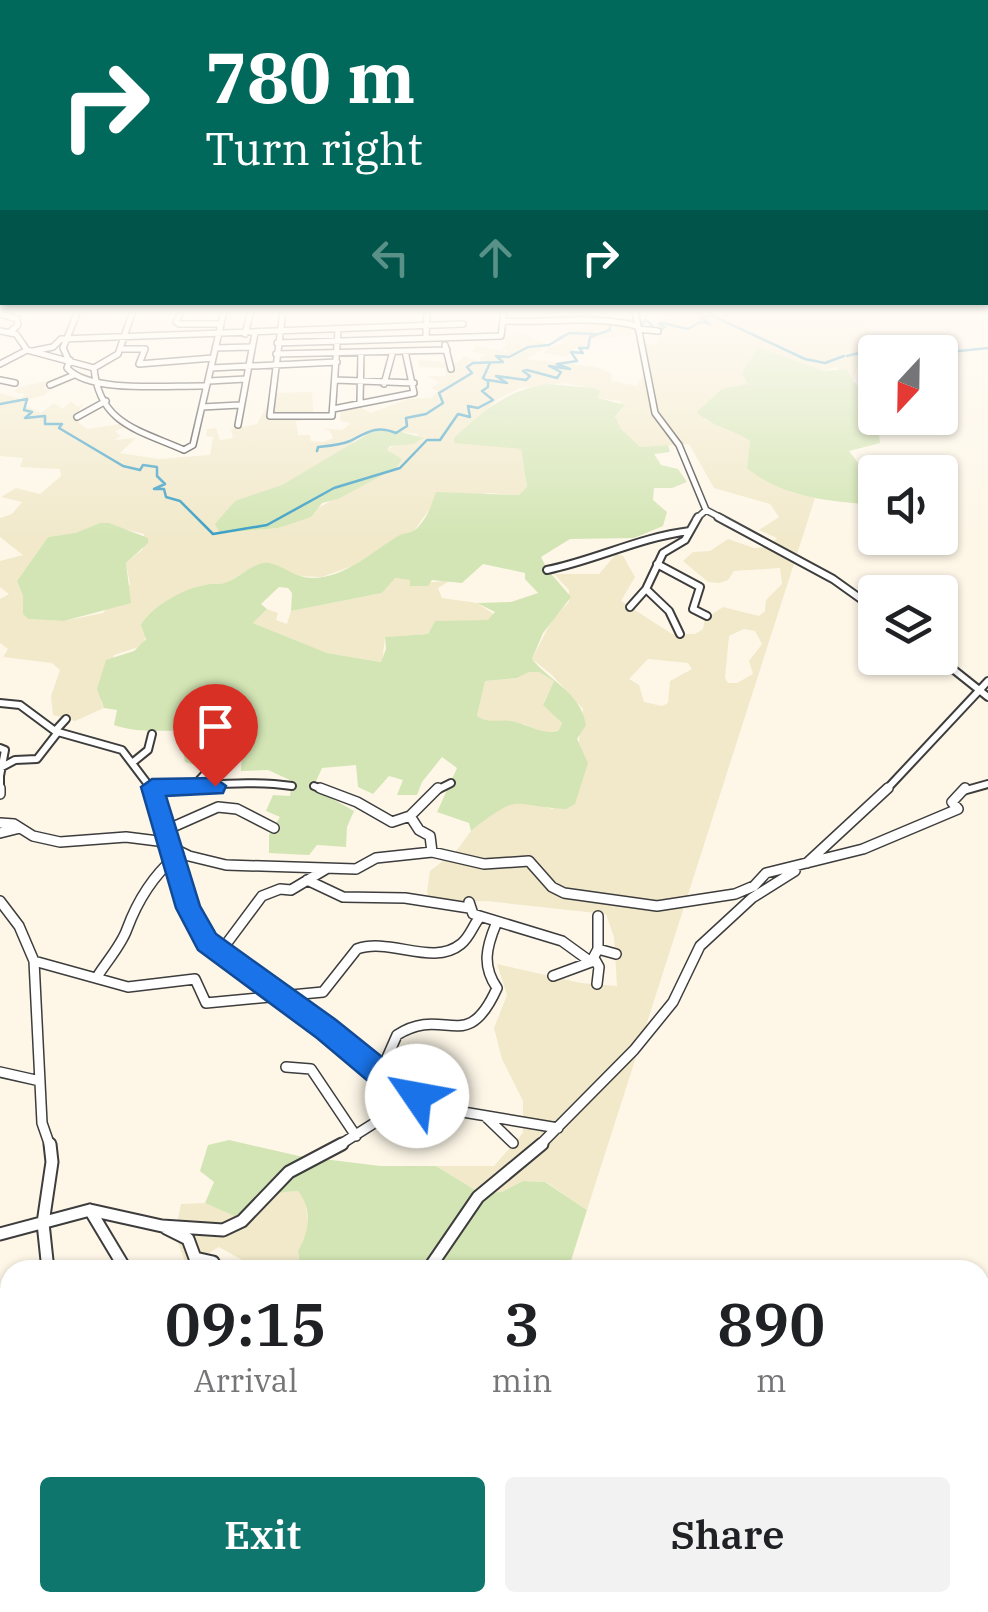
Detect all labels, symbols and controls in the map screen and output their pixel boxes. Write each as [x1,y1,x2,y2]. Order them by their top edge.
text: 780 m [205,31,415,122]
icon: right [40,40,170,170]
text: Turn right [205,119,423,177]
icon: left [363,230,418,285]
icon: ahead [468,230,523,285]
icon: right [573,230,628,285]
north arrow [858,335,958,435]
map controls [858,335,958,675]
button: sound [858,455,958,555]
button: layers [858,575,958,675]
pin [173,684,258,787]
icon: arrive [188,699,243,754]
position arrow [365,1044,469,1148]
text: 09:15 [165,1284,327,1363]
text: 3 [504,1284,540,1363]
text: 890 [717,1284,825,1363]
text: Arrival [194,1359,298,1401]
text: min [491,1359,552,1401]
text: m [756,1359,786,1401]
button: Exit [40,1477,485,1592]
button: Share [505,1477,950,1592]

